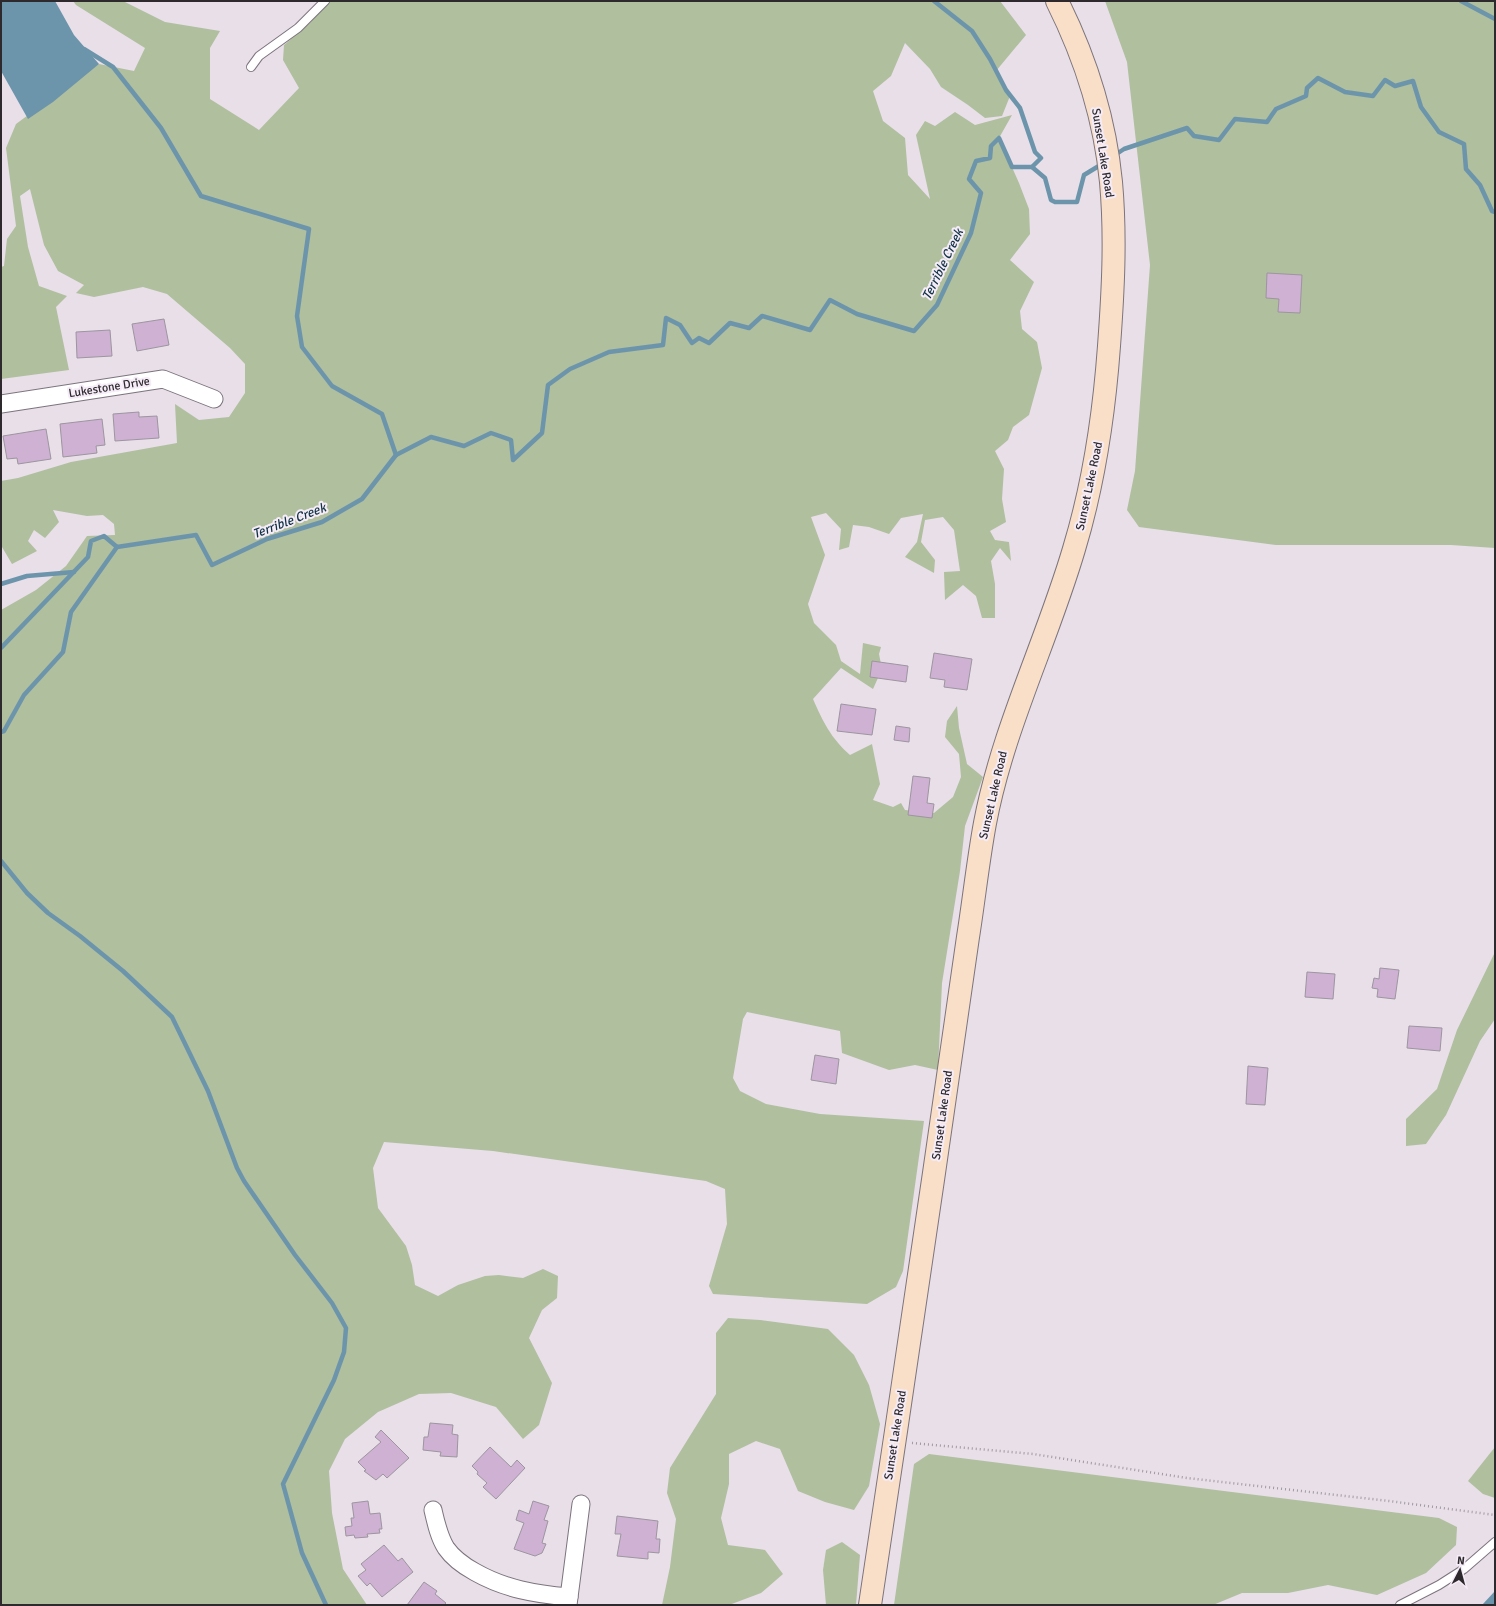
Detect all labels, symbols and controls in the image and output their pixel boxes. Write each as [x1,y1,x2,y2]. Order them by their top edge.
street label: Sunset Lake Road [1088,107,1117,199]
water label: Terrible Creek [919,225,968,303]
street label: Lukestone Drive [67,374,151,401]
street label: Sunset Lake Road [1073,440,1106,532]
water label: Terrible Creek [251,499,330,542]
street label: Sunset Lake Road [976,749,1011,841]
street label: Sunset Lake Road [929,1069,956,1161]
street label: Sunset Lake Road [881,1389,910,1481]
north arrow [1440,1550,1480,1590]
text: N [1457,1554,1465,1567]

